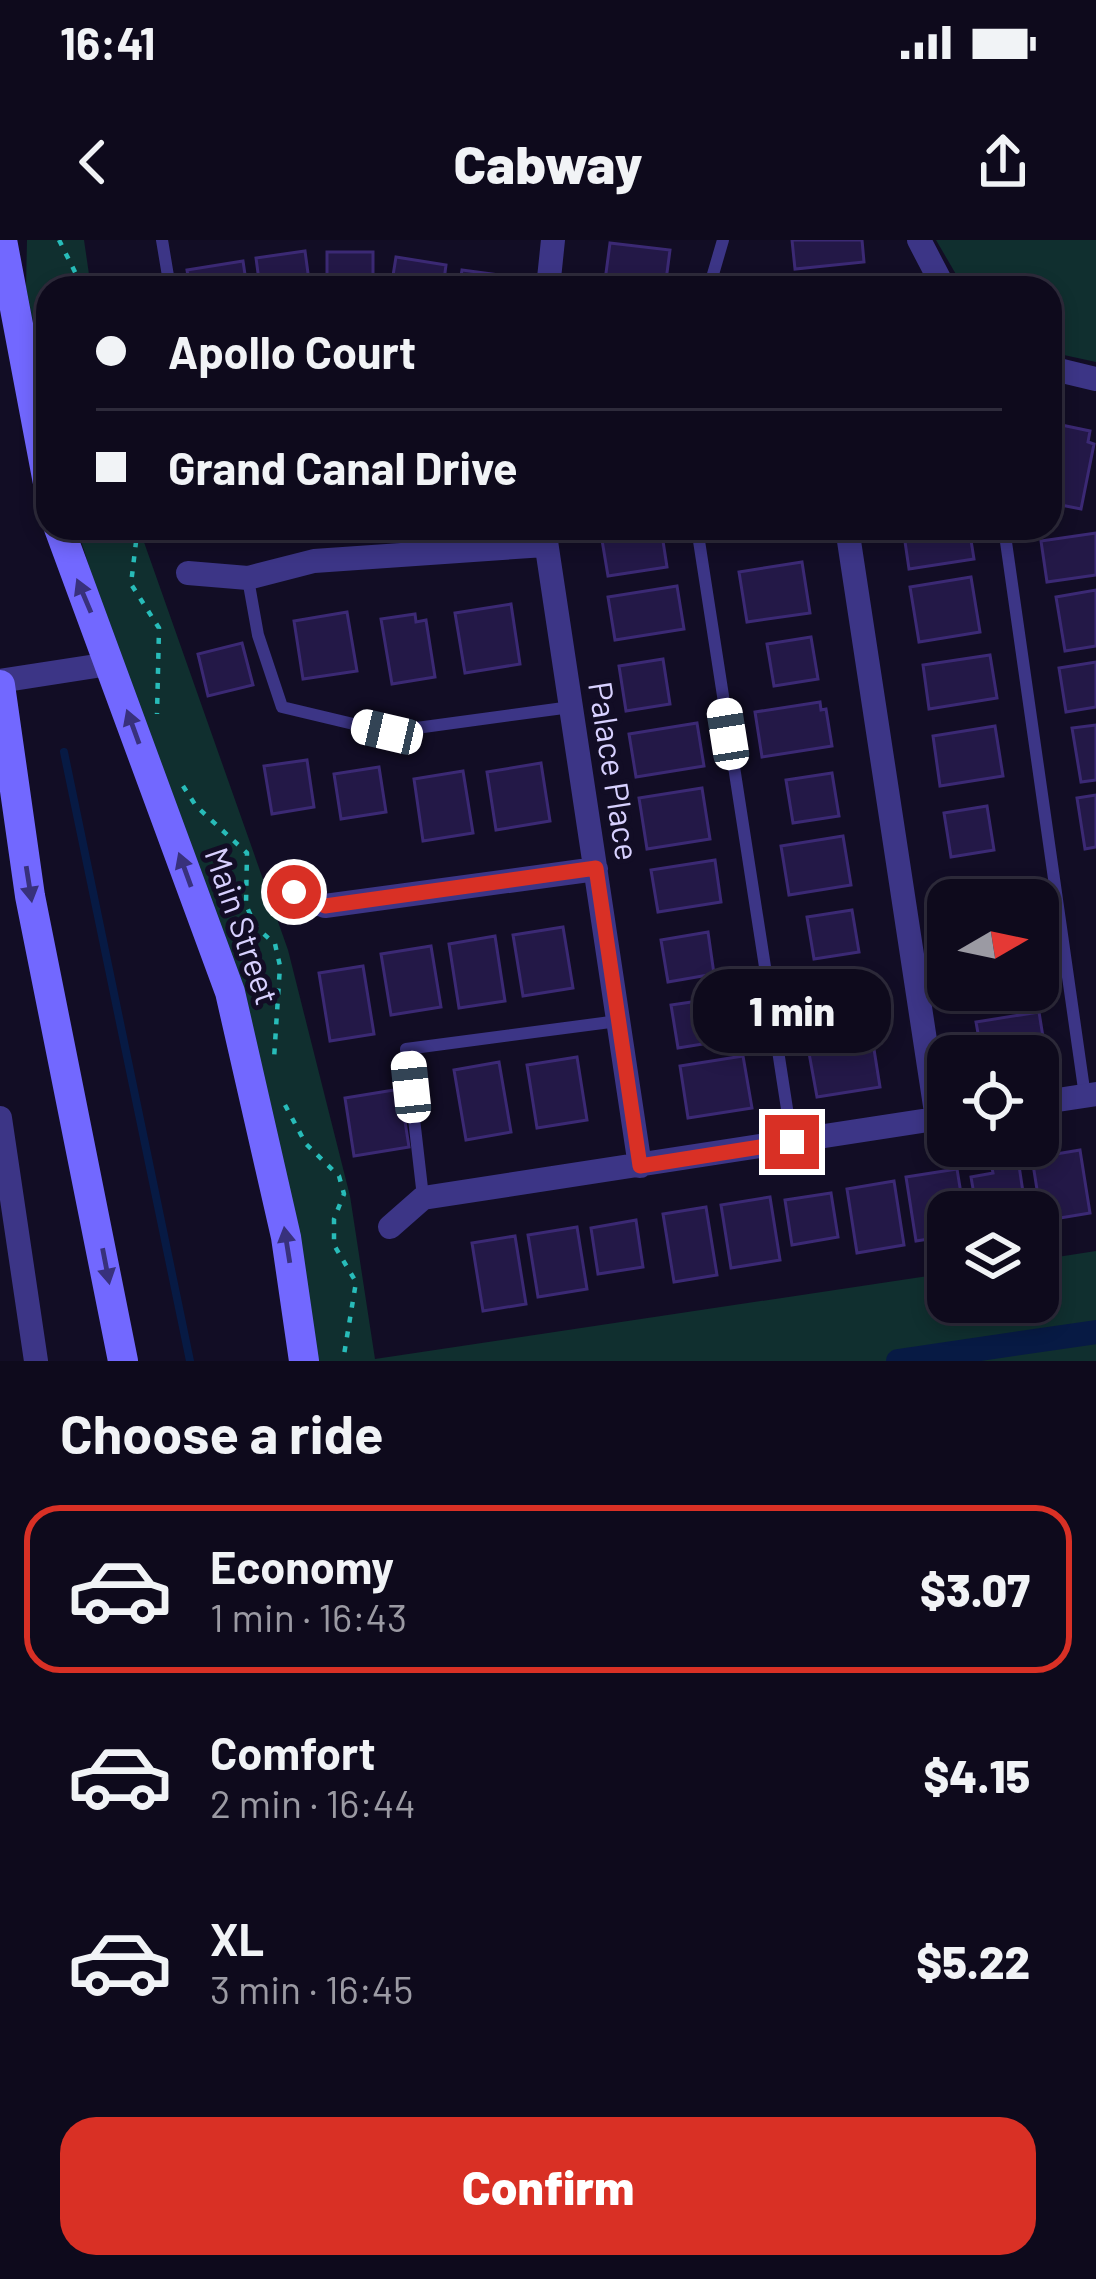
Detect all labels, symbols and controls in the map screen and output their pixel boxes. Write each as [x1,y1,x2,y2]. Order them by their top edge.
text: 16:41 [60,15,155,69]
icon: back [60,129,126,195]
icon: share [970,129,1036,195]
text: Cabway [454,130,643,195]
text: Apollo Court [168,324,416,378]
text: Grand Canal Drive [168,440,518,494]
one-way arrow [73,578,93,613]
street label: Palace Place [581,678,649,863]
car [705,696,751,772]
car [348,706,426,758]
one-way arrow [122,709,141,745]
street label: Main Street [197,842,288,1009]
one-way arrow [175,851,193,887]
route start [267,865,321,919]
one-way arrow [20,866,39,903]
north arrow [927,879,1059,1011]
map controls [927,879,1059,1323]
callout: 1 min [693,968,891,1052]
text: 1 min [749,987,835,1034]
button: locate [927,1035,1059,1167]
car [389,1049,433,1125]
route end [765,1115,819,1169]
button: layers [927,1191,1059,1323]
one-way arrow [278,1226,296,1264]
one-way arrow [97,1248,116,1286]
text: Choose a ride [60,1400,384,1465]
icon: car [66,1535,174,1643]
text: Economy [210,1539,394,1593]
text: $3.07 [920,1562,1030,1616]
text: 1 min · 16:43 [210,1593,407,1640]
icon: car [66,1721,174,1829]
text: Comfort [210,1725,376,1779]
text: $4.15 [923,1748,1030,1802]
text: 2 min · 16:44 [210,1779,416,1826]
icon: car [66,1907,174,2015]
text: XL [210,1911,264,1965]
text: $5.22 [916,1934,1030,1988]
text: 3 min · 16:45 [210,1965,413,2012]
button: Confirm [60,2117,1036,2255]

